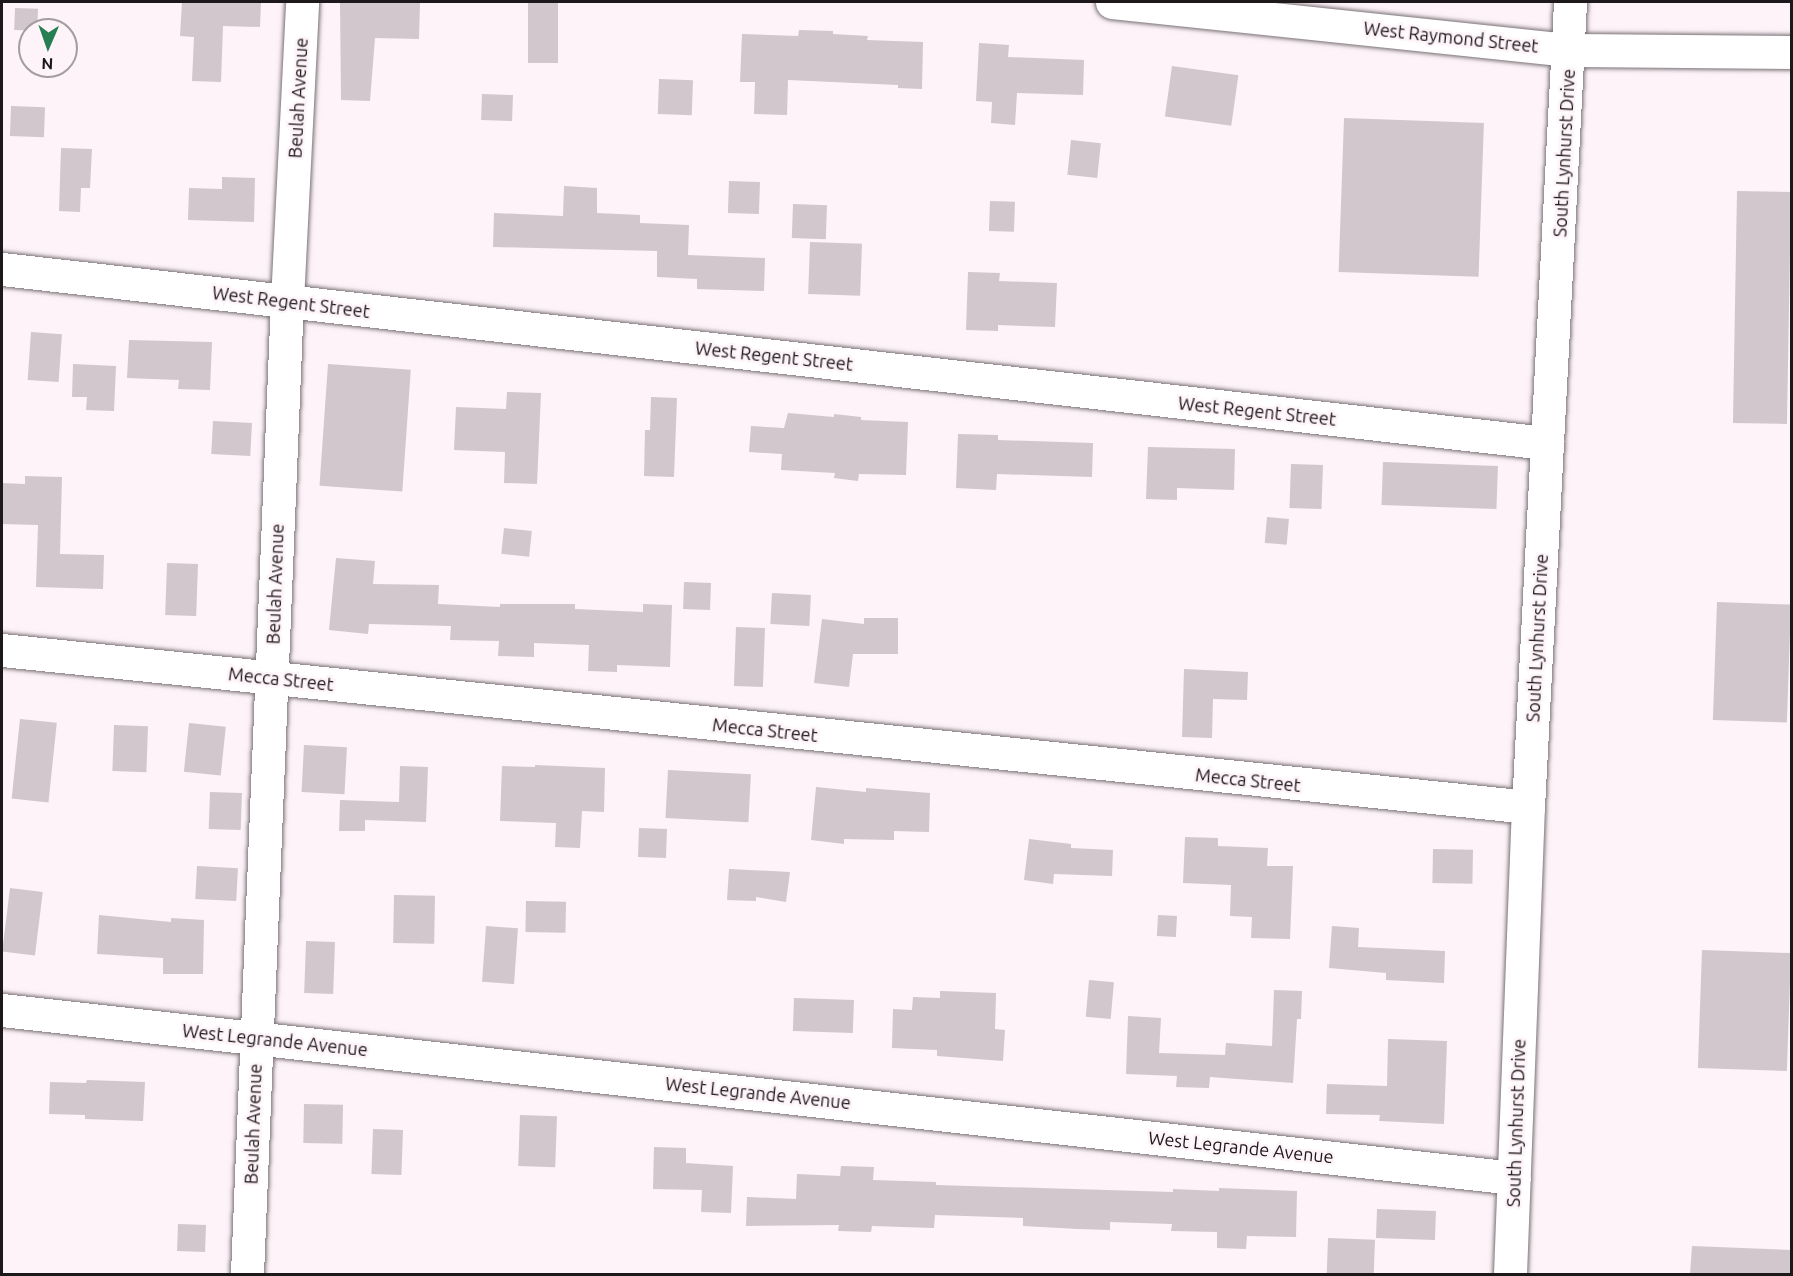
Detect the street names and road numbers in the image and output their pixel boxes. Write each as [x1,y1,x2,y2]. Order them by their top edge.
street label: West Raymond Street [1363,17,1539,57]
street label: Beulah Avenue [284,37,312,159]
street label: South Lynhurst Drive [1549,68,1579,238]
street label: West Regent Street [211,282,371,322]
street label: West Regent Street [694,337,854,375]
street label: West Regent Street [1177,392,1337,430]
street label: Beulah Avenue [262,523,288,645]
street label: South Lynhurst Drive [1522,553,1552,723]
street label: Mecca Street [227,663,335,695]
street label: Mecca Street [711,714,819,746]
street label: Mecca Street [1194,764,1302,796]
street label: West Legrande Avenue [181,1020,369,1060]
street label: South Lynhurst Drive [1502,1038,1530,1208]
street label: Beulah Avenue [240,1063,266,1185]
street label: West Legrande Avenue [664,1073,852,1113]
street label: West Legrande Avenue [1147,1127,1335,1167]

